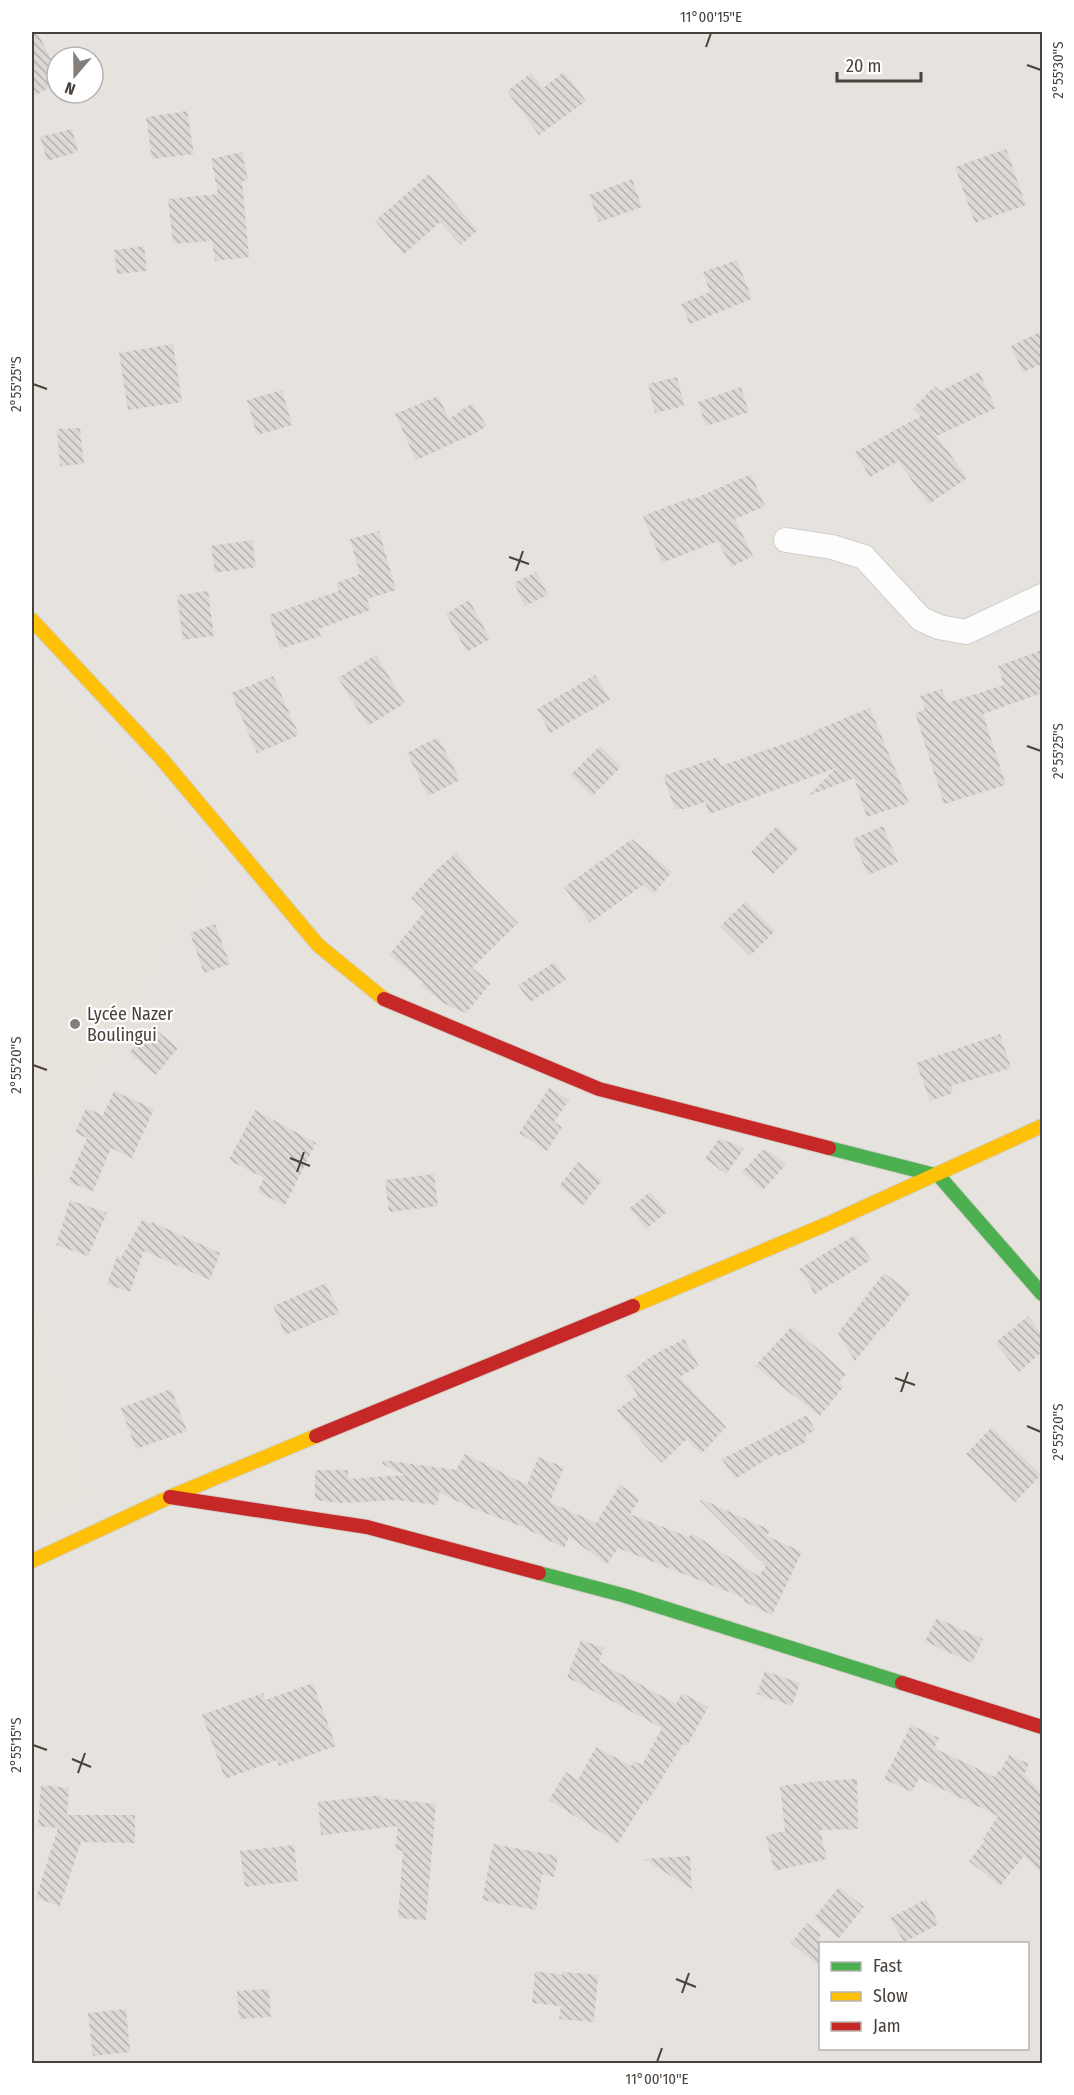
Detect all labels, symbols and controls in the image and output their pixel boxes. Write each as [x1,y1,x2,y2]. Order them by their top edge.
text: 11°00'15"E [680,8,742,26]
text: 2°55'30"S [1049,41,1067,99]
north arrow [45,45,105,105]
scale bar [837,45,921,83]
text: 20 m [846,55,881,77]
text: N [62,78,78,99]
text: 2°55'25"S [7,356,25,412]
text: 2°55'25"S [1049,723,1067,779]
place label: Lycée Nazer Boulingui [87,1003,174,1046]
marker: Lycée Nazer Boulingui [68,1017,82,1031]
text: 2°55'20"S [7,1036,25,1094]
text: 2°55'20"S [1049,1403,1067,1461]
text: 2°55'15"S [7,1717,25,1773]
legend [819,1942,1029,2050]
text: Fast [873,1955,902,1977]
text: Slow [873,1985,908,2007]
text: Jam [873,2015,901,2037]
text: 11°00'10"E [625,2070,689,2088]

